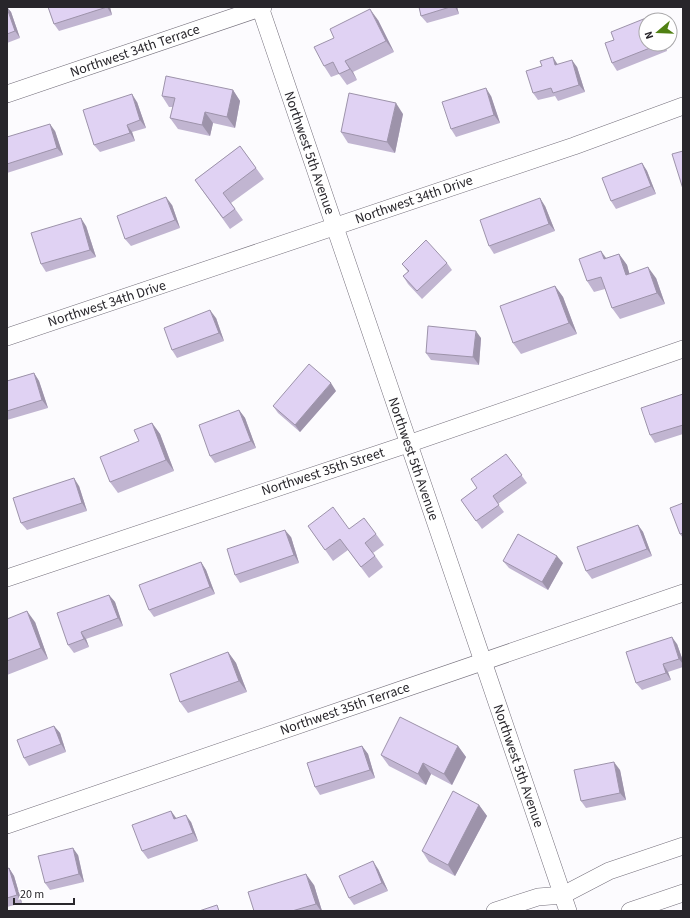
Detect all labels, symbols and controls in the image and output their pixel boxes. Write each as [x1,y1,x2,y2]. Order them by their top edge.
north arrow [638,12,678,52]
street label: Northwest 34th Terrace [67,19,203,83]
text: N [641,29,657,41]
street label: Northwest 5th Avenue [279,89,340,217]
street label: Northwest 34th Drive [352,170,476,230]
street label: Northwest 34th Drive [45,275,169,333]
street label: Northwest 5th Avenue [383,395,444,523]
street label: Northwest 35th Street [259,443,387,501]
street label: Northwest 35th Terrace [277,677,413,741]
street label: Northwest 5th Avenue [488,702,549,830]
scale bar [14,880,74,906]
text: 20 m [20,886,44,903]

